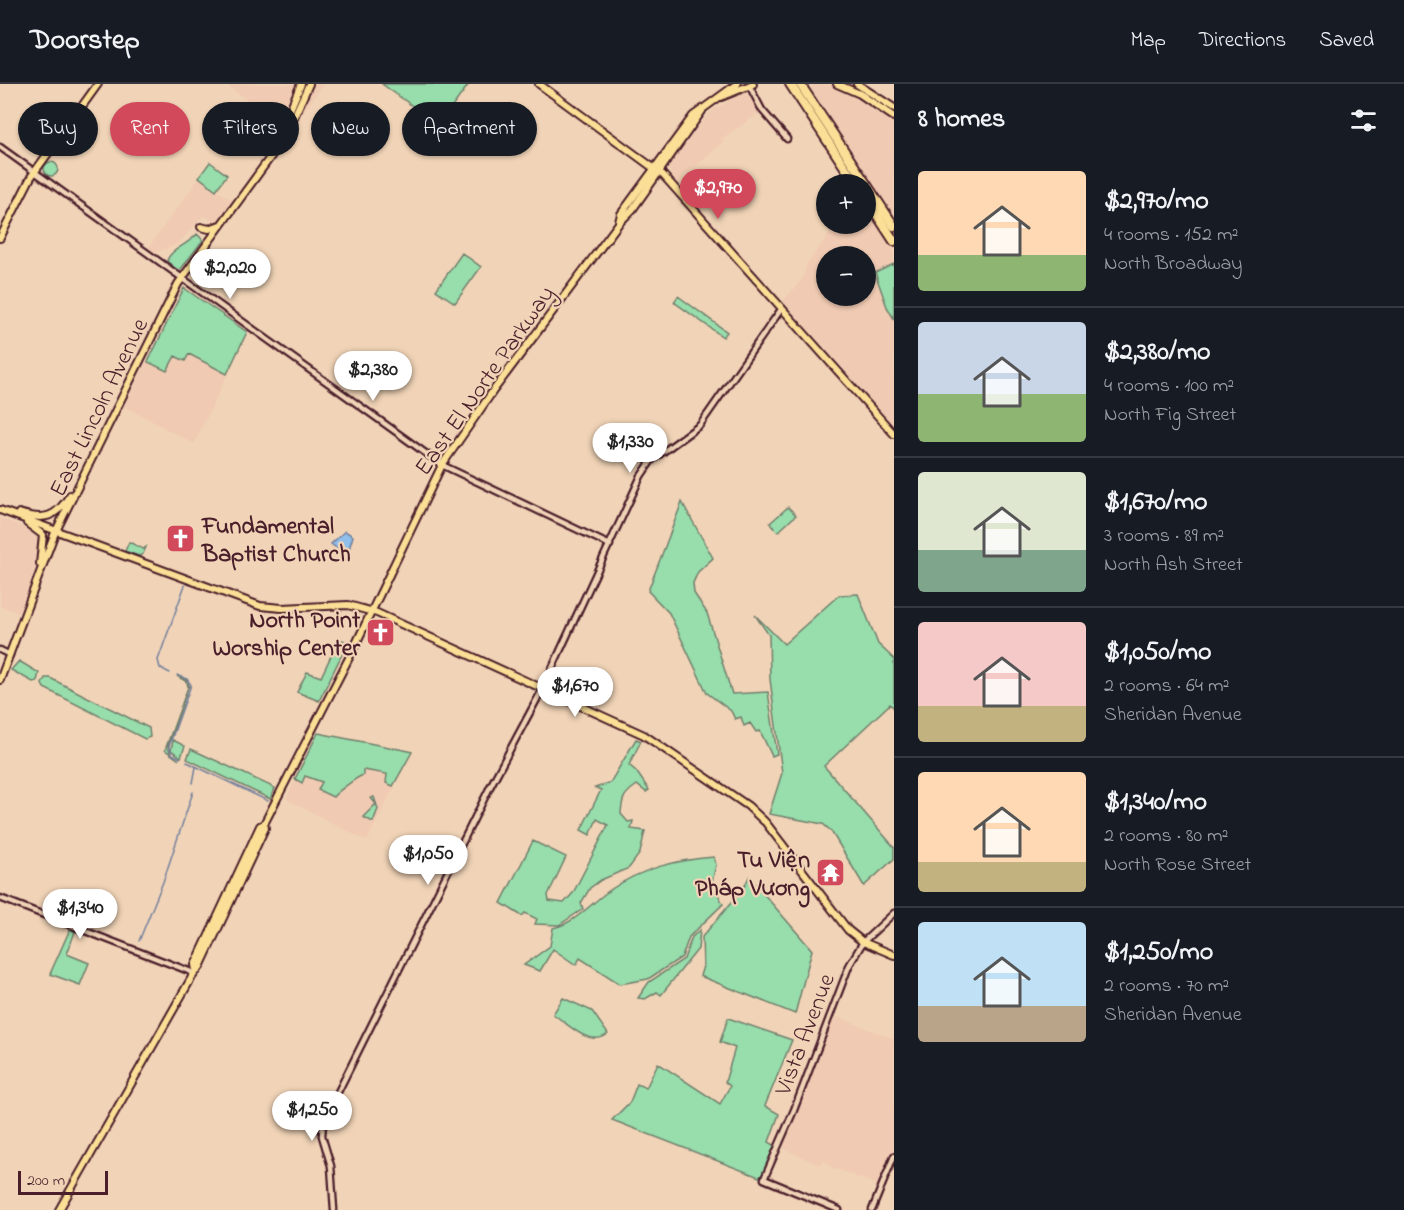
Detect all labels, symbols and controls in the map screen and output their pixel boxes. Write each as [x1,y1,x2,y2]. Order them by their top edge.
text: Doorstep [30,21,140,62]
text: Map [1130,26,1166,56]
text: Directions [1199,26,1286,56]
text: Saved [1319,26,1374,56]
text: 8 homes [918,101,1005,139]
chip: Buy [18,102,98,156]
chip: Rent [110,102,190,156]
chip: Filters [202,102,299,156]
chip: New [311,102,390,156]
chip: Apartment [402,102,537,156]
icon: filters [1347,104,1380,137]
pin: $2,970 [669,169,767,220]
text: $2,970 [694,174,742,203]
map controls [816,174,876,306]
button: + [816,174,876,234]
text: $2,970/mo [1104,183,1209,221]
icon: home [966,195,1038,267]
text: 4 rooms · 152 m² [1104,221,1238,250]
button: − [816,246,876,306]
pin: $2,020 [181,249,279,300]
text: North Broadway [1104,250,1242,279]
text: $2,020 [204,254,256,283]
street label: East El Norte Parkway [407,279,566,484]
street label: East Lincoln Avenue [42,313,159,503]
text: $2,380/mo [1104,334,1211,372]
icon: home [966,346,1038,418]
pin: $2,380 [324,351,422,402]
text: $2,380 [348,356,398,385]
text: 4 rooms · 100 m² [1104,372,1234,401]
text: North Fig Street [1104,401,1236,430]
pin: $1,330 [581,423,679,474]
text: $1,330 [606,428,654,457]
text: $1,670/mo [1104,484,1208,522]
icon: home [966,496,1038,568]
place label: Fundamental Baptist Church [201,510,351,573]
text: 3 rooms · 89 m² [1104,522,1224,551]
church icon: Fundamental Baptist Church [165,523,197,555]
text: North Ash Street [1104,551,1243,580]
place label: North Point Worship Center [212,604,361,667]
church icon: North Point Worship Center [365,617,397,649]
text: $1,050/mo [1104,634,1212,672]
icon: home [966,646,1038,718]
pin: $1,670 [526,667,624,718]
text: $1,670 [551,672,599,701]
text: 2 rooms · 64 m² [1104,672,1229,701]
text: Sheridan Avenue [1104,701,1242,730]
text: $1,340/mo [1104,784,1207,822]
icon: home [966,796,1038,868]
text: 2 rooms · 80 m² [1104,822,1229,851]
pin: $1,050 [379,835,477,886]
text: $1,050 [403,840,453,869]
place label: Tu Viện Pháp Vương [695,844,810,908]
text: North Rose Street [1104,851,1251,880]
temple icon: Tu Viện Pháp Vương [815,857,847,889]
pin: $1,340 [31,889,129,940]
text: $1,340 [56,894,104,923]
text: $1,250/mo [1104,934,1213,972]
icon: home [966,946,1038,1018]
street label: Vista Avenue [767,969,846,1102]
text: 2 rooms · 70 m² [1104,972,1229,1001]
text: Sheridan Avenue [1104,1001,1242,1030]
pin: $1,250 [263,1091,361,1142]
text: $1,250 [286,1096,338,1125]
scale bar [18,1168,108,1196]
text: 200 m [27,1169,65,1193]

